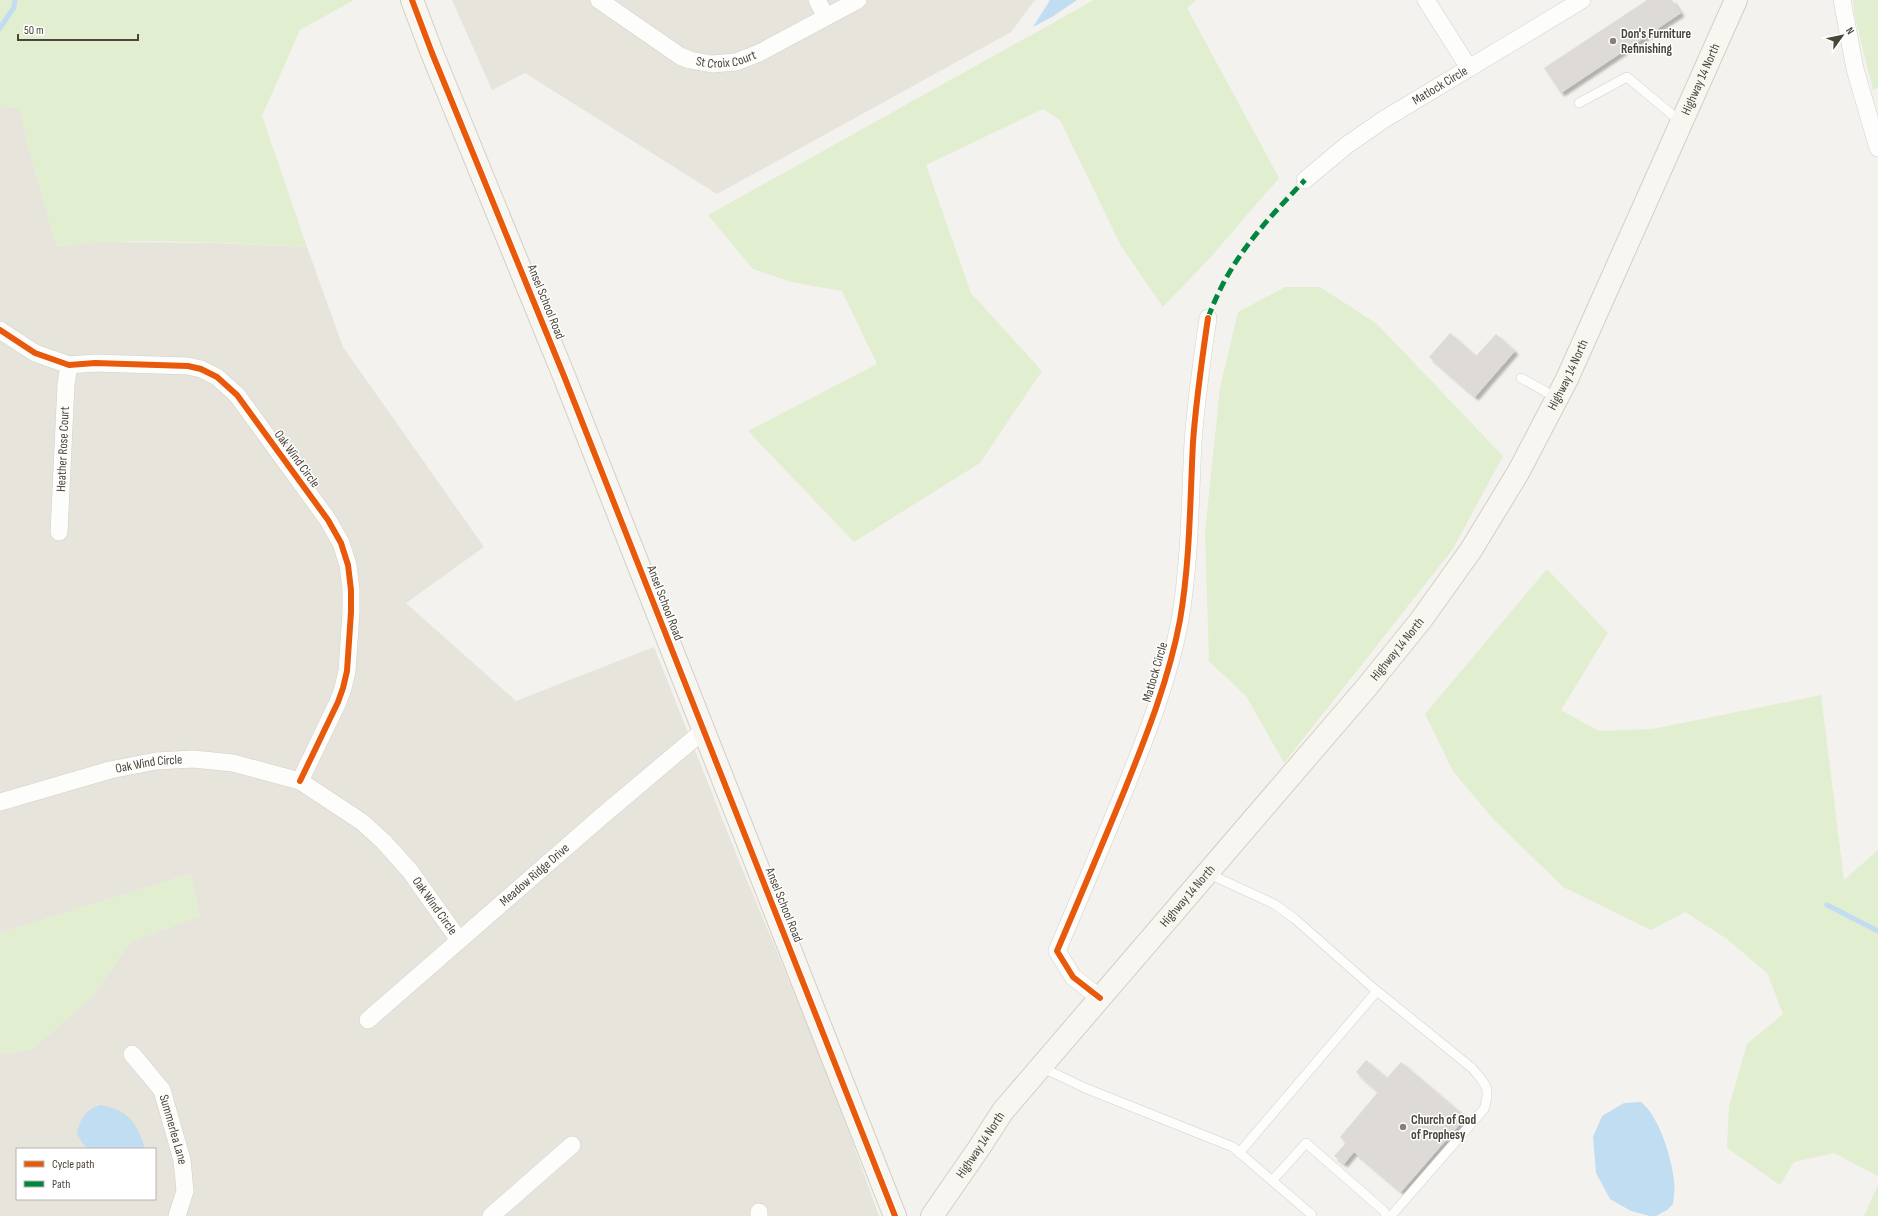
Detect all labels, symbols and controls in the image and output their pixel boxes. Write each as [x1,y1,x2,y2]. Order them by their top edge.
scale bar [18,16,138,42]
north arrow [1822,16,1862,56]
text: 50 m [24,23,44,38]
text: N [1843,25,1857,37]
place label: Don's Furniture Refinishing [1621,26,1691,57]
marker: Don's Furniture Refinishing [1608,36,1618,46]
street label: Highway 14 North [1678,41,1724,118]
street label: St Croix Court [695,47,758,72]
street label: Matlock Circle [1409,63,1471,108]
street label: Ansel School Road [523,261,568,342]
street label: Highway 14 North [1544,337,1592,413]
street label: Heather Rose Court [53,406,73,492]
street label: Oak Wind Circle [271,427,323,491]
street label: Ansel School Road [643,562,687,643]
street label: Highway 14 North [1367,614,1428,684]
street label: Matlock Circle [1139,640,1171,704]
street label: Oak Wind Circle [114,752,183,777]
street label: Meadow Ridge Drive [496,840,573,909]
street label: Highway 14 North [1156,862,1218,930]
street label: Ansel School Road [761,864,806,945]
street label: Oak Wind Circle [409,874,461,938]
street label: Summerlea Lane [156,1093,190,1165]
street label: Highway 14 North [953,1109,1008,1181]
place label: Church of God of Prophesy [1411,1112,1477,1143]
marker: Church of God of Prophesy [1398,1122,1408,1132]
legend [16,1148,156,1200]
text: Cycle path [52,1157,94,1172]
text: Path [52,1177,70,1192]

